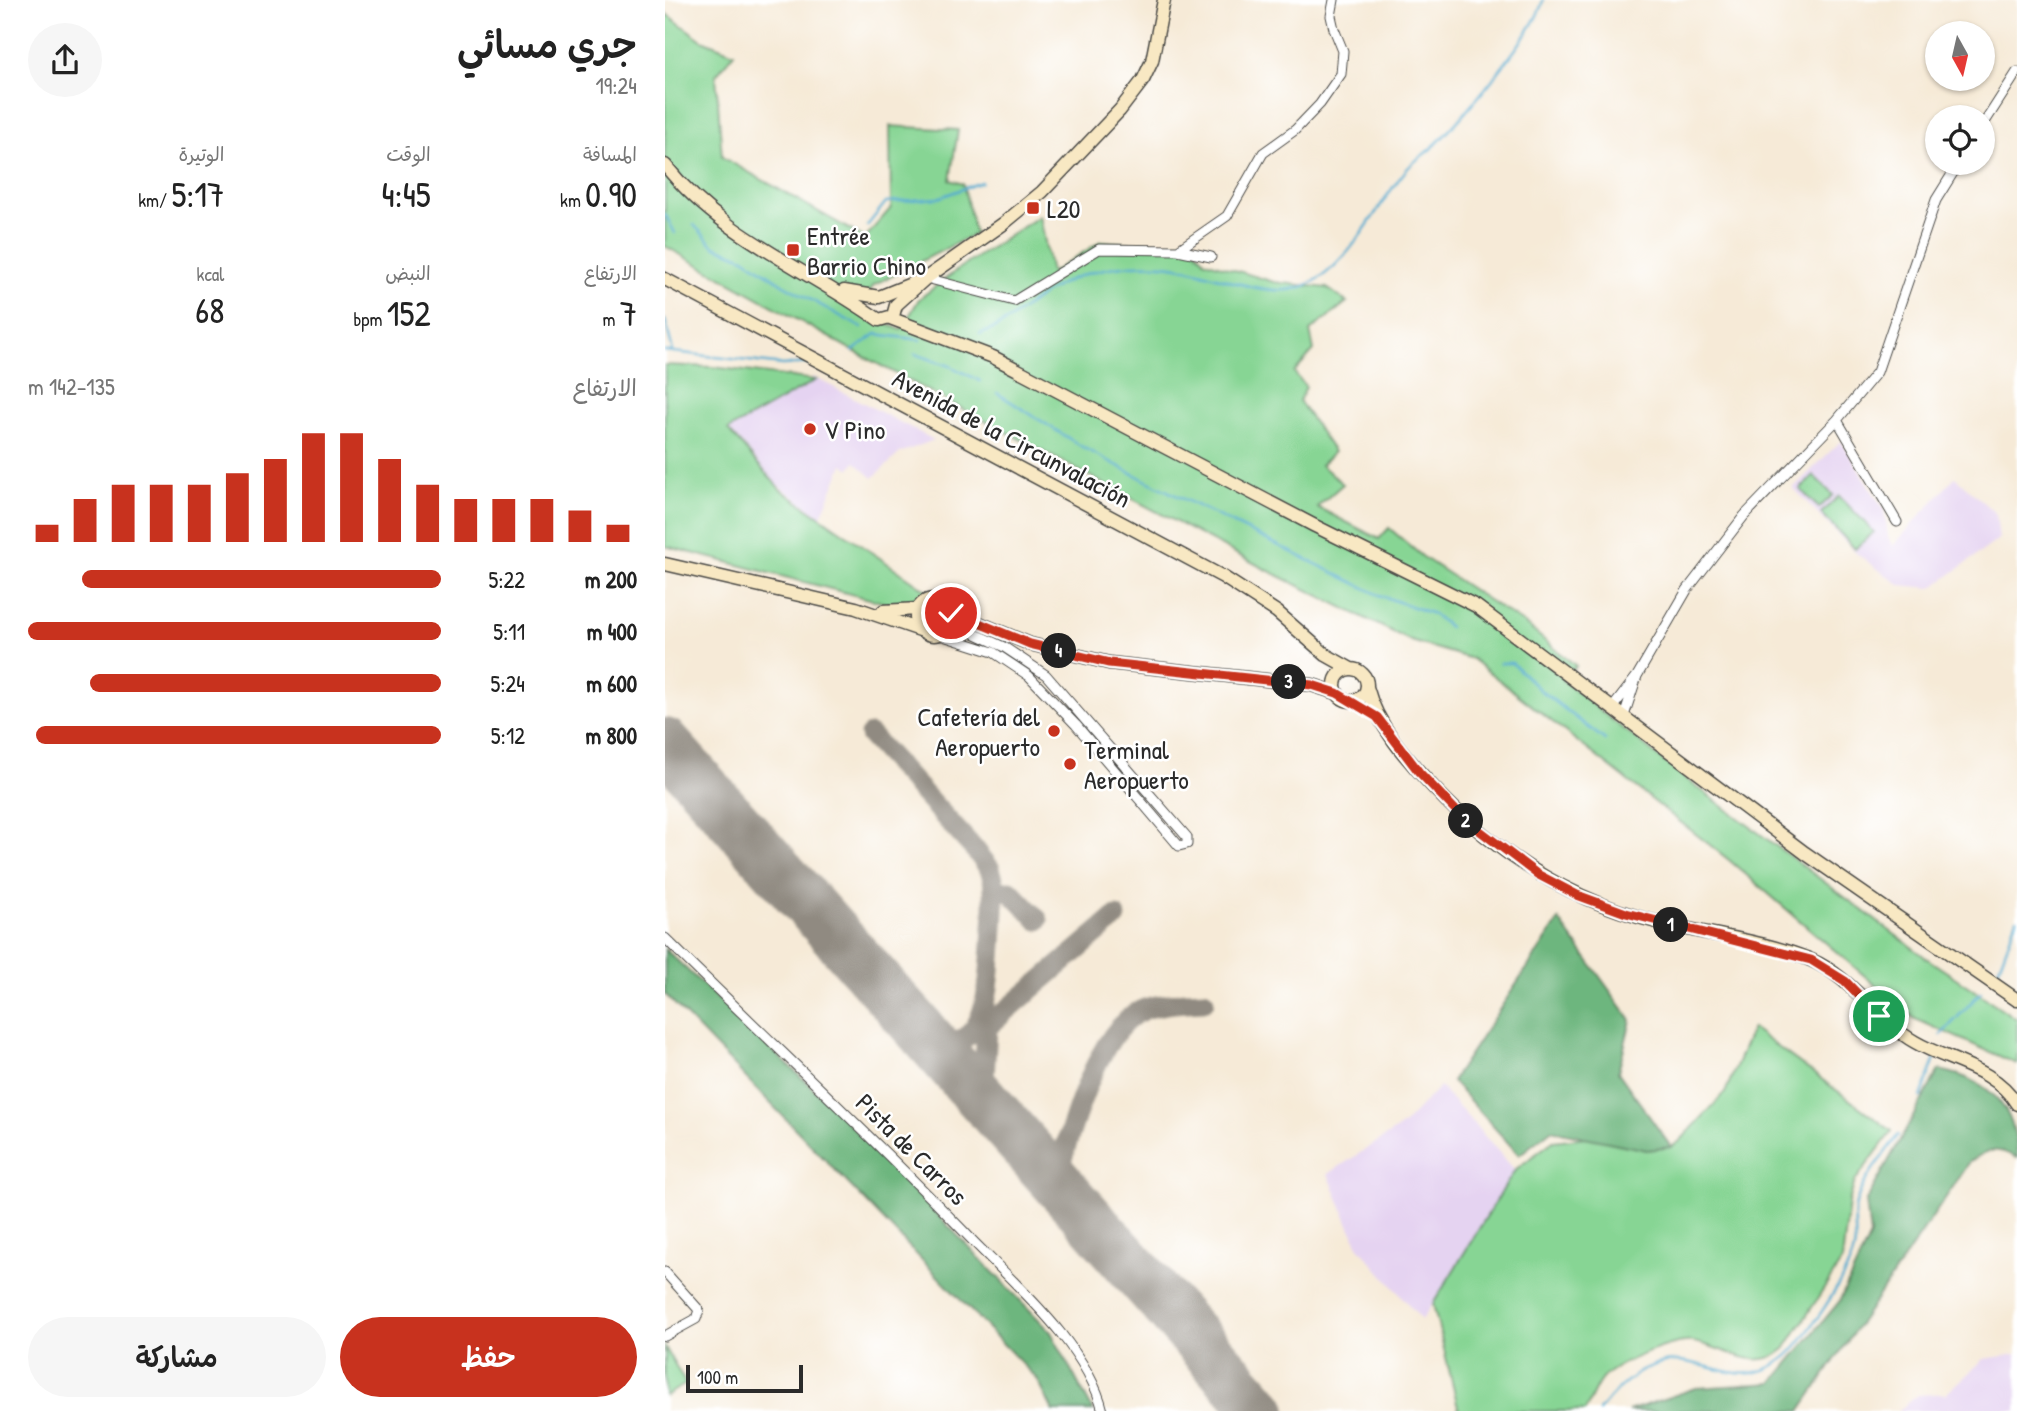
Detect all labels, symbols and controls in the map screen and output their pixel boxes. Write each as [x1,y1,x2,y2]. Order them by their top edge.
text: جري مسائي [457,18,637,70]
north arrow [1925,21,1995,91]
map controls [1925,21,1995,175]
button: share [28,23,102,97]
text: 19:24 [595,70,637,101]
button: locate [1925,105,1995,175]
text: الوتيرة [178,141,224,167]
text: الوقت [386,141,431,167]
text: المسافة [583,141,637,167]
text: 5:17 [171,171,224,218]
text: 4:45 [381,171,431,218]
text: 0.90 [585,171,637,218]
text: /km [138,187,171,213]
text: km [560,187,585,213]
place label: L20 [1047,191,1081,226]
marker: L20 [1025,200,1041,216]
place label: Entrée Barrio Chino [807,218,926,283]
marker: Entrée Barrio Chino [785,242,801,258]
text: النبض [385,260,431,286]
text: الارتفاع [584,260,637,286]
text: kcal [197,261,224,287]
text: 68 [195,287,224,334]
text: 152 [387,290,431,337]
text: 7 [620,290,637,337]
text: bpm [354,306,387,332]
text: m [602,306,620,332]
street label: Avenida de la Circunvalación [887,360,1137,516]
text: 135–142 m [28,371,115,402]
text: الارتفاع [573,372,637,403]
place label: V Pino [824,412,885,447]
marker: V Pino [802,421,818,437]
text: 5:22 [488,564,525,595]
text: 200 m [585,564,637,595]
pin [921,583,981,643]
icon: check [932,594,970,632]
text: 5:11 [493,616,525,647]
text: 400 m [587,616,637,647]
pin: 4 [1041,634,1077,668]
text: 4 [1055,637,1062,663]
pin: 3 [1271,664,1307,700]
text: 5:24 [491,668,525,699]
text: 600 m [586,668,637,699]
text: 3 [1284,668,1293,694]
place label: Cafetería del Aeropuerto [917,699,1040,764]
text: 5:12 [491,720,525,751]
text: 800 m [585,720,637,751]
marker: Cafetería del Aeropuerto [1046,723,1062,739]
place label: Terminal Aeropuerto [1084,732,1189,797]
marker: Terminal Aeropuerto [1062,756,1078,772]
pin: 2 [1449,804,1483,838]
text: 2 [1461,807,1470,833]
pin: 1 [1653,908,1689,942]
text: 1 [1667,911,1674,937]
pin [1849,986,1909,1046]
icon: arrive [1860,997,1898,1035]
street label: Pista de Carros [848,1085,976,1213]
button: مشاركة [28,1317,326,1397]
button: حفظ [340,1317,637,1397]
scale bar [686,1362,803,1394]
text: 100 m [697,1364,738,1390]

